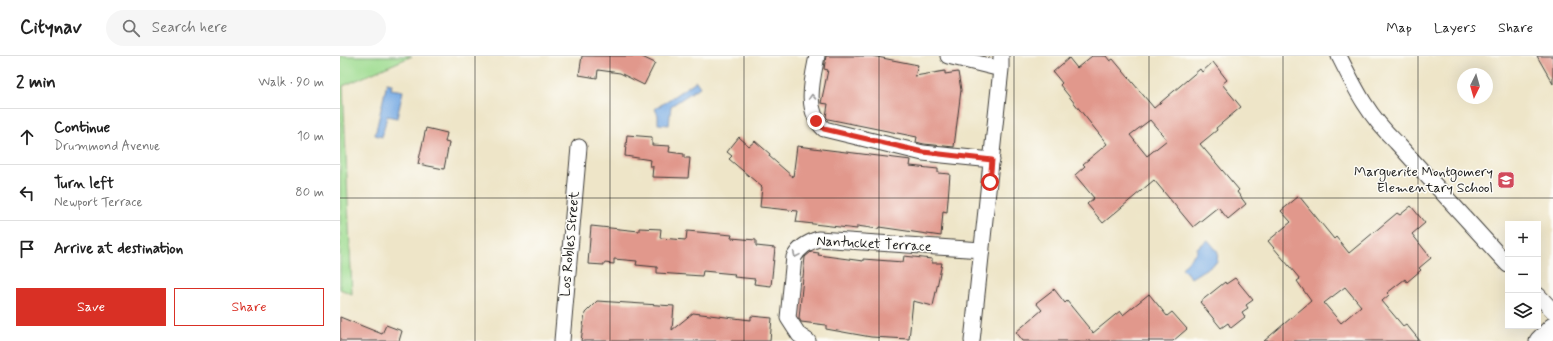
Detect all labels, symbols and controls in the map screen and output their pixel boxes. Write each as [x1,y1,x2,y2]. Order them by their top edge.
search box [106,10,386,46]
text: Citynav [20,15,82,40]
icon: search [120,17,142,39]
text: Search here [152,18,227,38]
text: Map [1386,19,1412,37]
text: Layers [1434,19,1476,37]
text: Share [1498,19,1533,37]
north arrow [1457,68,1493,104]
text: 2 min [16,71,56,93]
text: Walk · 90 m [258,74,324,91]
one-way arrow [807,94,816,100]
route end [807,112,825,130]
text: Continue [54,118,110,138]
icon: ahead [16,126,38,148]
text: 10 m [297,128,324,145]
text: Drummond Avenue [54,138,160,155]
place label: Marguerite Montgomery Elementary School [1354,163,1493,197]
school or university icon: Marguerite Montgomery Elementary School [1496,170,1516,190]
route start [981,173,999,191]
text: Turn left [54,174,114,194]
icon: left [16,182,38,204]
text: 80 m [295,184,324,201]
street label: Los Robles Street [556,190,584,298]
text: Newport Terrace [54,194,143,211]
map controls [1505,221,1541,329]
button: + [1505,221,1541,257]
street label: Nantucket Terrace [816,232,932,256]
icon: arrive [16,238,38,260]
text: Arrive at destination [54,239,183,259]
one-way arrow [793,251,801,258]
button: − [1505,257,1541,293]
button: Save [16,288,166,326]
button: Share [174,288,324,326]
button: layers [1505,293,1541,329]

